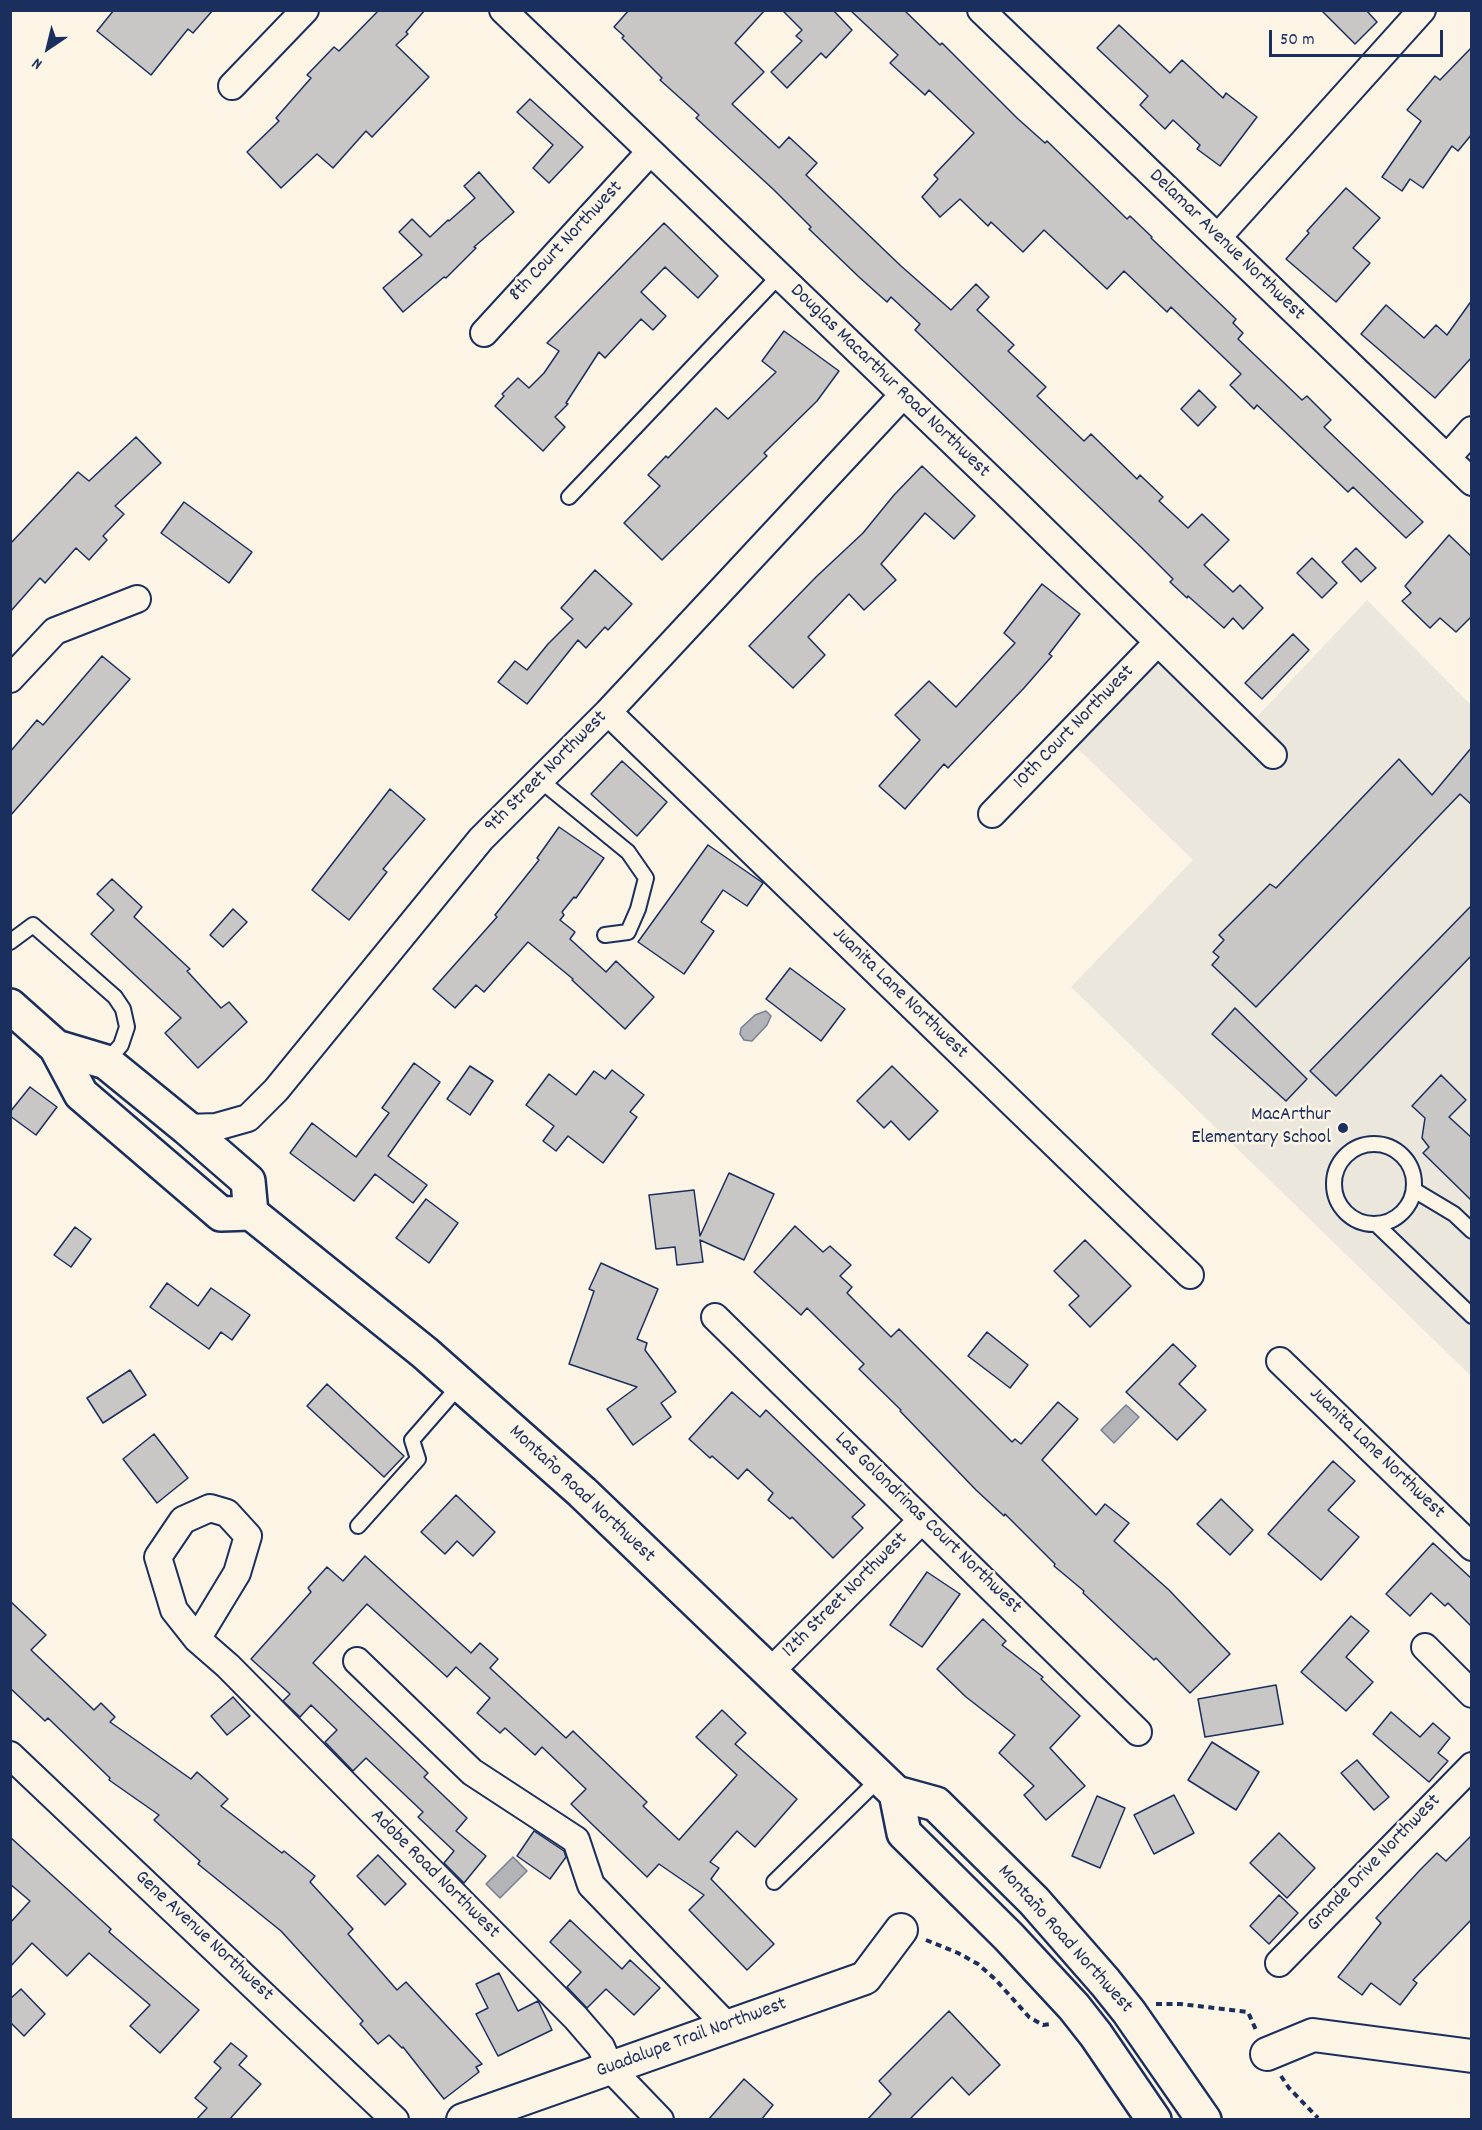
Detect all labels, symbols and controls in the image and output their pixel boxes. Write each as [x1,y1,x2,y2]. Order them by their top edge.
north arrow [18,18,78,78]
scale bar [1272,18,1446,56]
text: 50 m [1280,28,1315,53]
text: N [28,51,47,75]
street label: Delamar Avenue Northwest [1143,165,1309,327]
street label: 8th Court Northwest [505,177,629,307]
street label: Douglas Macarthur Road Northwest [784,280,994,484]
street label: 10th Court Northwest [1010,661,1140,795]
street label: 9th Street Northwest [481,707,613,839]
street label: Juanita Lane Northwest [826,923,972,1065]
place label: MacArthur Elementary School [1191,1104,1331,1151]
marker: MacArthur Elementary School [1336,1121,1350,1135]
street label: Juanita Lane Northwest [1303,1383,1449,1525]
street label: Montaño Road Northwest [503,1421,659,1569]
street label: Las Golondrinas Court Northwest [828,1428,1026,1620]
street label: 12th Street Northwest [778,1528,914,1664]
street label: Grande Drive Northwest [1303,1790,1447,1938]
street label: Adobe Road Northwest [364,1805,504,1945]
street label: Montaño Road Northwest [991,1861,1137,2019]
street label: Gene Avenue Northwest [129,1866,277,2008]
street label: Guadalupe Trail Northwest [594,1993,790,2085]

